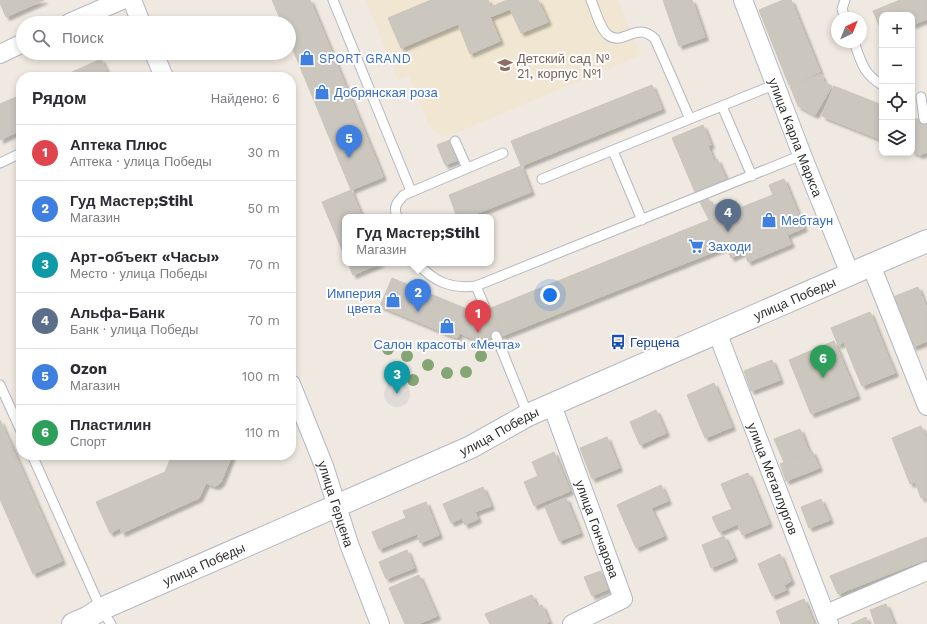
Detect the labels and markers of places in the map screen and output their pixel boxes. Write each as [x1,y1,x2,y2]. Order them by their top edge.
shop icon: SPORT GRAND [298,49,316,67]
place label: SPORT GRAND [319,51,411,66]
place label: Детский сад № 21, корпус №1 [517,51,610,81]
school or university icon: Детский сад № 21, корпус №1 [496,56,514,74]
shop icon: Добрянская роза [313,83,331,101]
place label: Добрянская роза [334,85,438,100]
pin: 5 [336,125,362,158]
pin: 4 [715,199,741,232]
shop icon: Мебтаун [760,211,778,229]
place label: Мебтаун [781,213,833,228]
supermarket icon: Заходи [687,237,705,255]
place label: Заходи [708,239,751,254]
pin: 2 [405,279,431,312]
place label: Империя цвета [327,286,382,316]
shop icon: Империя цвета [384,291,402,309]
pin: 1 [465,300,491,333]
shop icon: Салон красоты «Мечта» [438,317,456,335]
bus stop icon: Герцена [609,333,627,351]
place label: Герцена [630,335,680,350]
place label: Салон красоты «Мечта» [373,337,521,352]
pin: 6 [810,345,836,378]
pin: 3 [384,361,410,394]

